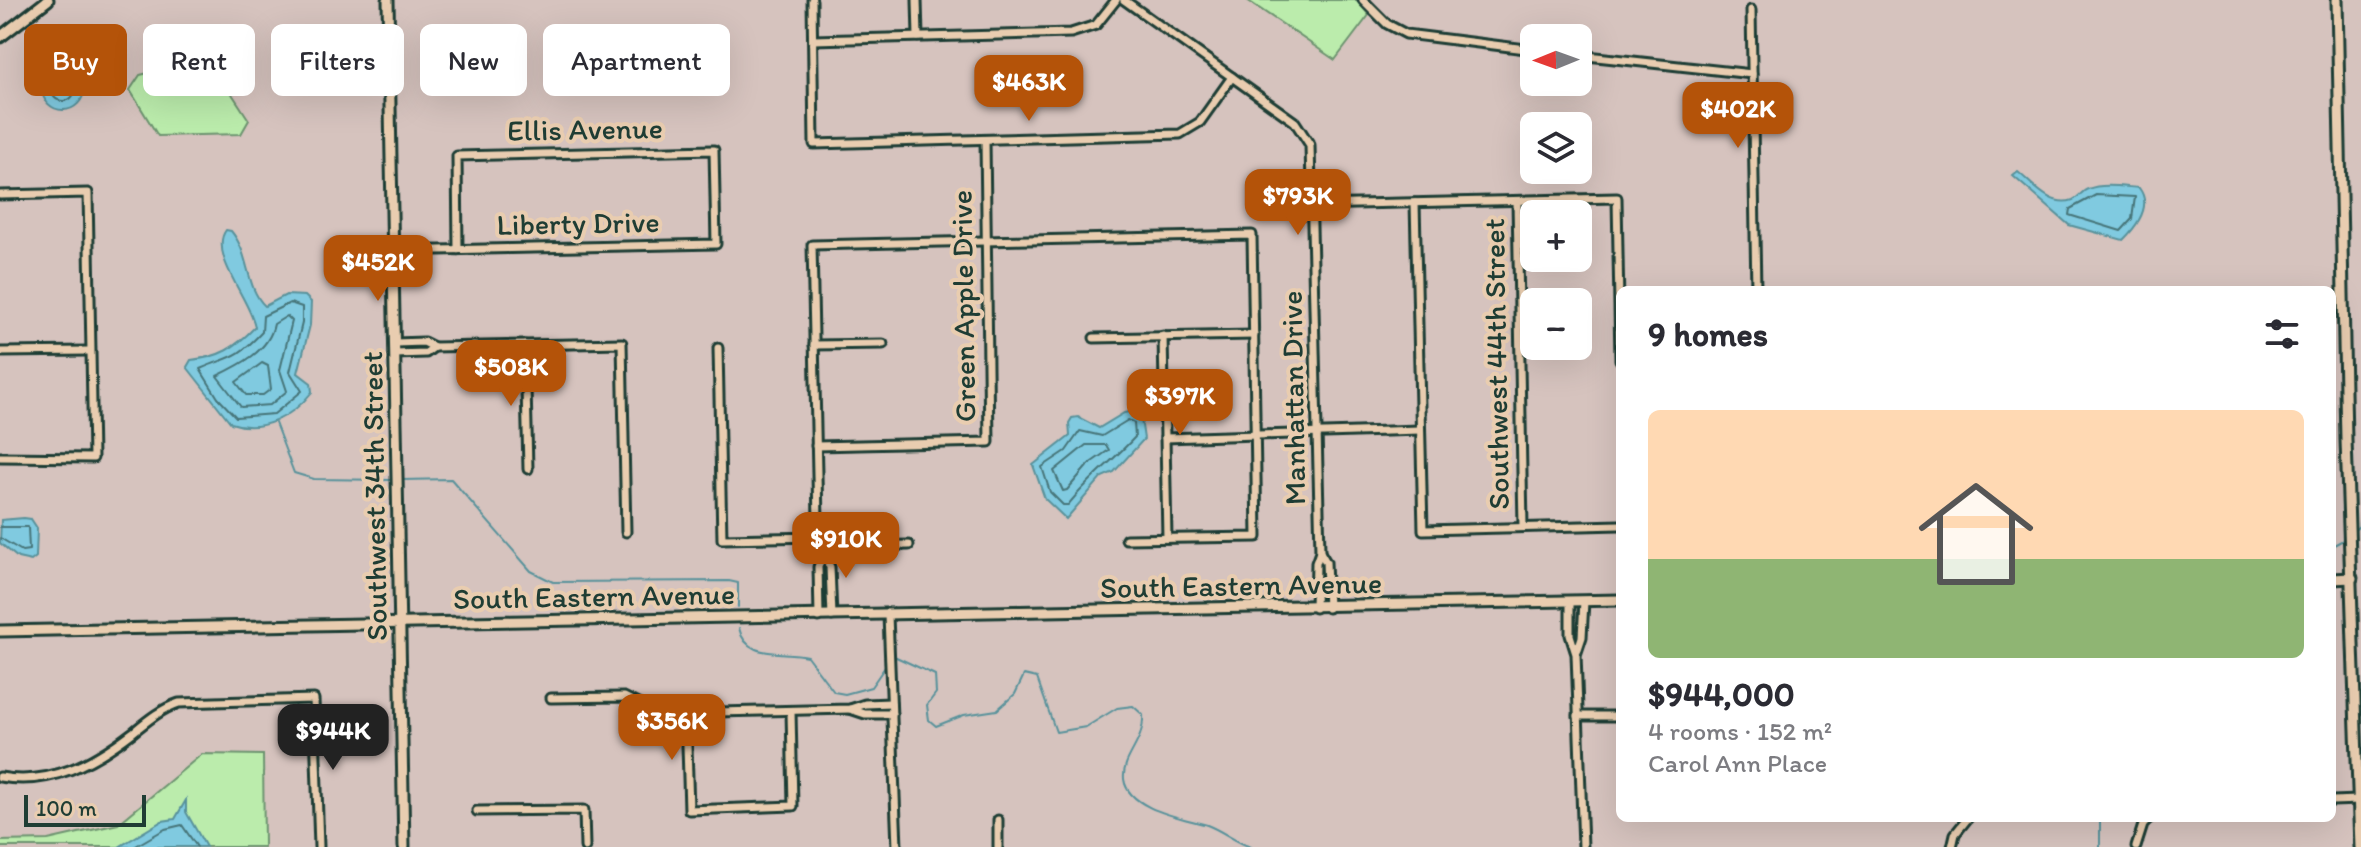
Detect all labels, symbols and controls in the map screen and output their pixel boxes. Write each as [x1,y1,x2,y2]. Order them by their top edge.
chip: Buy [24,24,127,96]
chip: Rent [143,24,255,96]
chip: Filters [271,24,404,96]
chip: New [420,24,527,96]
chip: Apartment [543,24,730,96]
north arrow [1520,24,1592,96]
map controls [1520,24,1592,360]
pin: $463K [973,55,1085,123]
text: $463K [992,65,1066,97]
pin: $402K [1682,82,1794,150]
text: $402K [1700,92,1776,124]
street label: Ellis Avenue [507,109,663,149]
button: layers [1520,112,1592,184]
pin: $793K [1242,169,1354,237]
text: $793K [1263,179,1333,211]
street label: Green Apple Drive [942,190,984,422]
button: + [1520,200,1592,272]
street label: Liberty Drive [496,203,660,243]
street label: Southwest 44th Street [1475,218,1517,510]
pin: $452K [322,235,434,303]
text: $452K [342,245,414,277]
button: − [1520,288,1592,360]
street label: Manhattan Drive [1273,290,1313,506]
icon: filters [2260,312,2304,356]
text: 9 homes [1648,314,1768,355]
pin: $508K [455,340,567,408]
text: $508K [474,350,548,382]
street label: Southwest 34th Street [353,351,395,641]
pin: $397K [1124,369,1236,437]
text: $397K [1145,379,1215,411]
icon: home [1904,462,2048,606]
pin: $910K [790,512,902,580]
text: $910K [810,522,882,554]
street label: South Eastern Avenue [1100,564,1382,606]
street label: South Eastern Avenue [453,575,735,617]
text: $944,000 [1648,674,1795,715]
pin: $356K [616,694,728,762]
pin: $944K [277,704,389,772]
text: $356K [636,704,708,736]
text: $944K [296,714,370,746]
text: 4 rooms · 152 m² [1648,715,1832,747]
text: Carol Ann Place [1648,747,1827,779]
scale bar [24,791,146,827]
text: 100 m [36,795,97,822]

